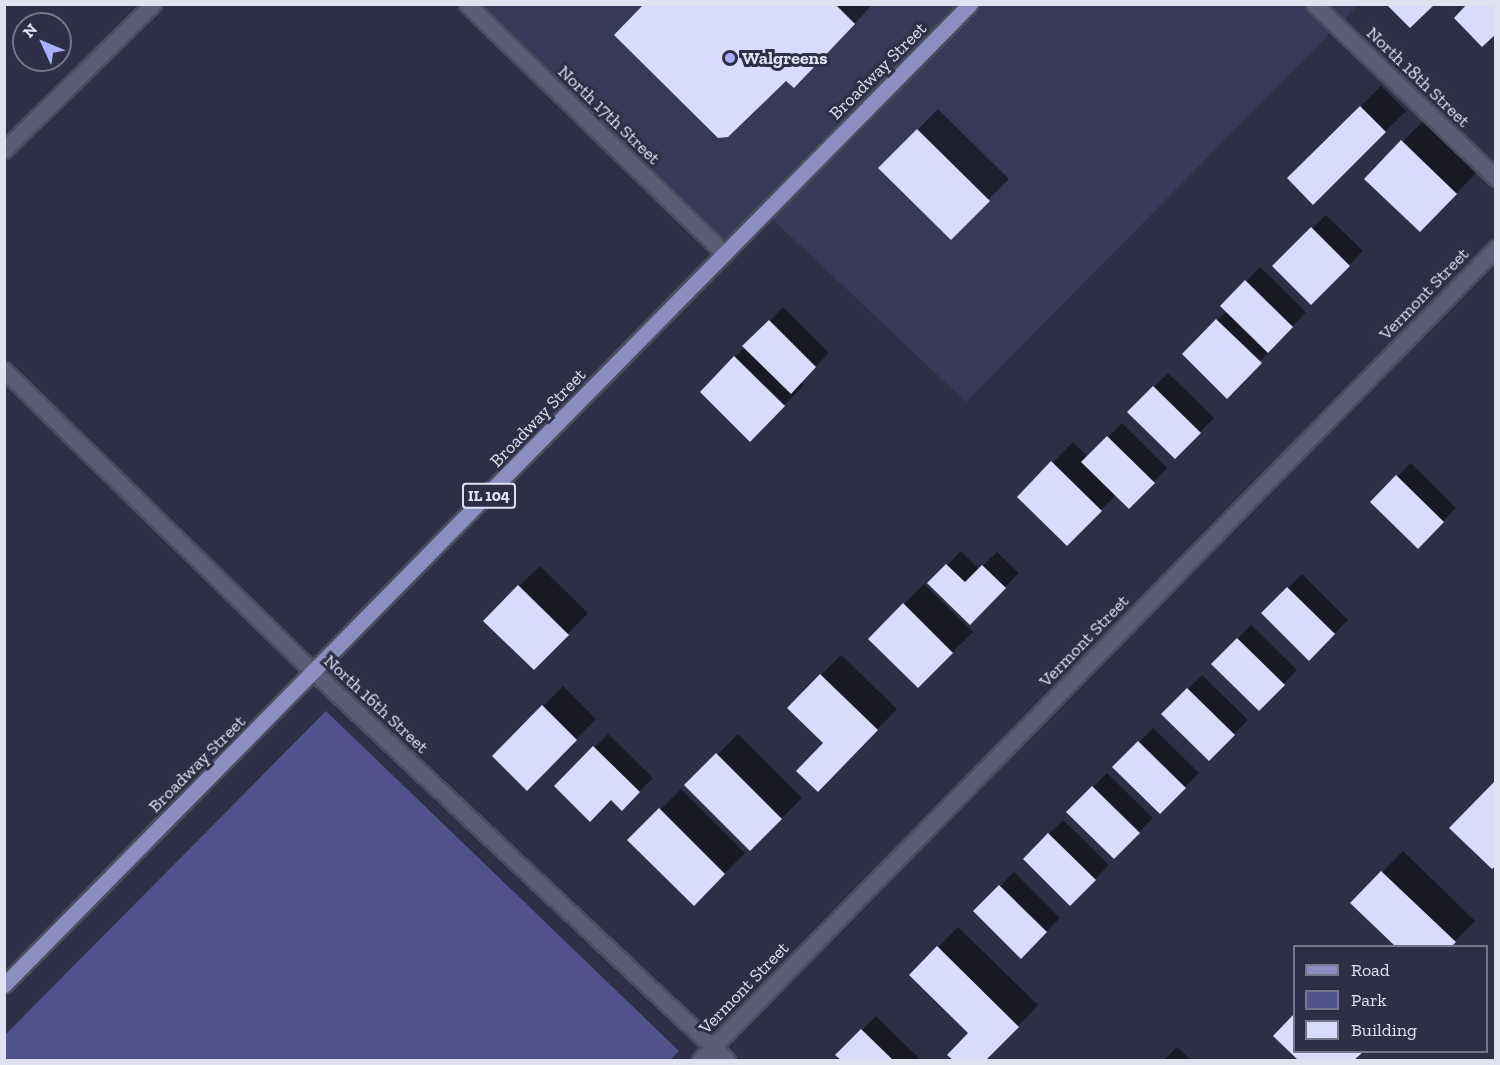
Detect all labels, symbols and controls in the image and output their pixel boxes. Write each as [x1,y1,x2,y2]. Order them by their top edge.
north arrow [12,12,72,72]
street label: Broadway Street [825,18,931,124]
text: N [19,20,41,42]
street label: North 18th Street [1362,22,1474,132]
place label: Walgreens [742,47,828,69]
marker: Walgreens [723,51,737,65]
street label: North 17th Street [553,61,665,169]
street label: Vermont Street [1375,243,1473,345]
street label: Broadway Street [485,364,591,472]
road number: IL 104 [460,483,518,509]
street label: Vermont Street [1035,590,1133,692]
street label: North 16th Street [319,650,433,758]
street label: Broadway Street [144,711,250,817]
street label: Vermont Street [695,937,793,1039]
legend [1293,945,1488,1053]
text: Road [1351,959,1390,981]
text: Park [1351,989,1387,1011]
text: Building [1351,1019,1417,1041]

